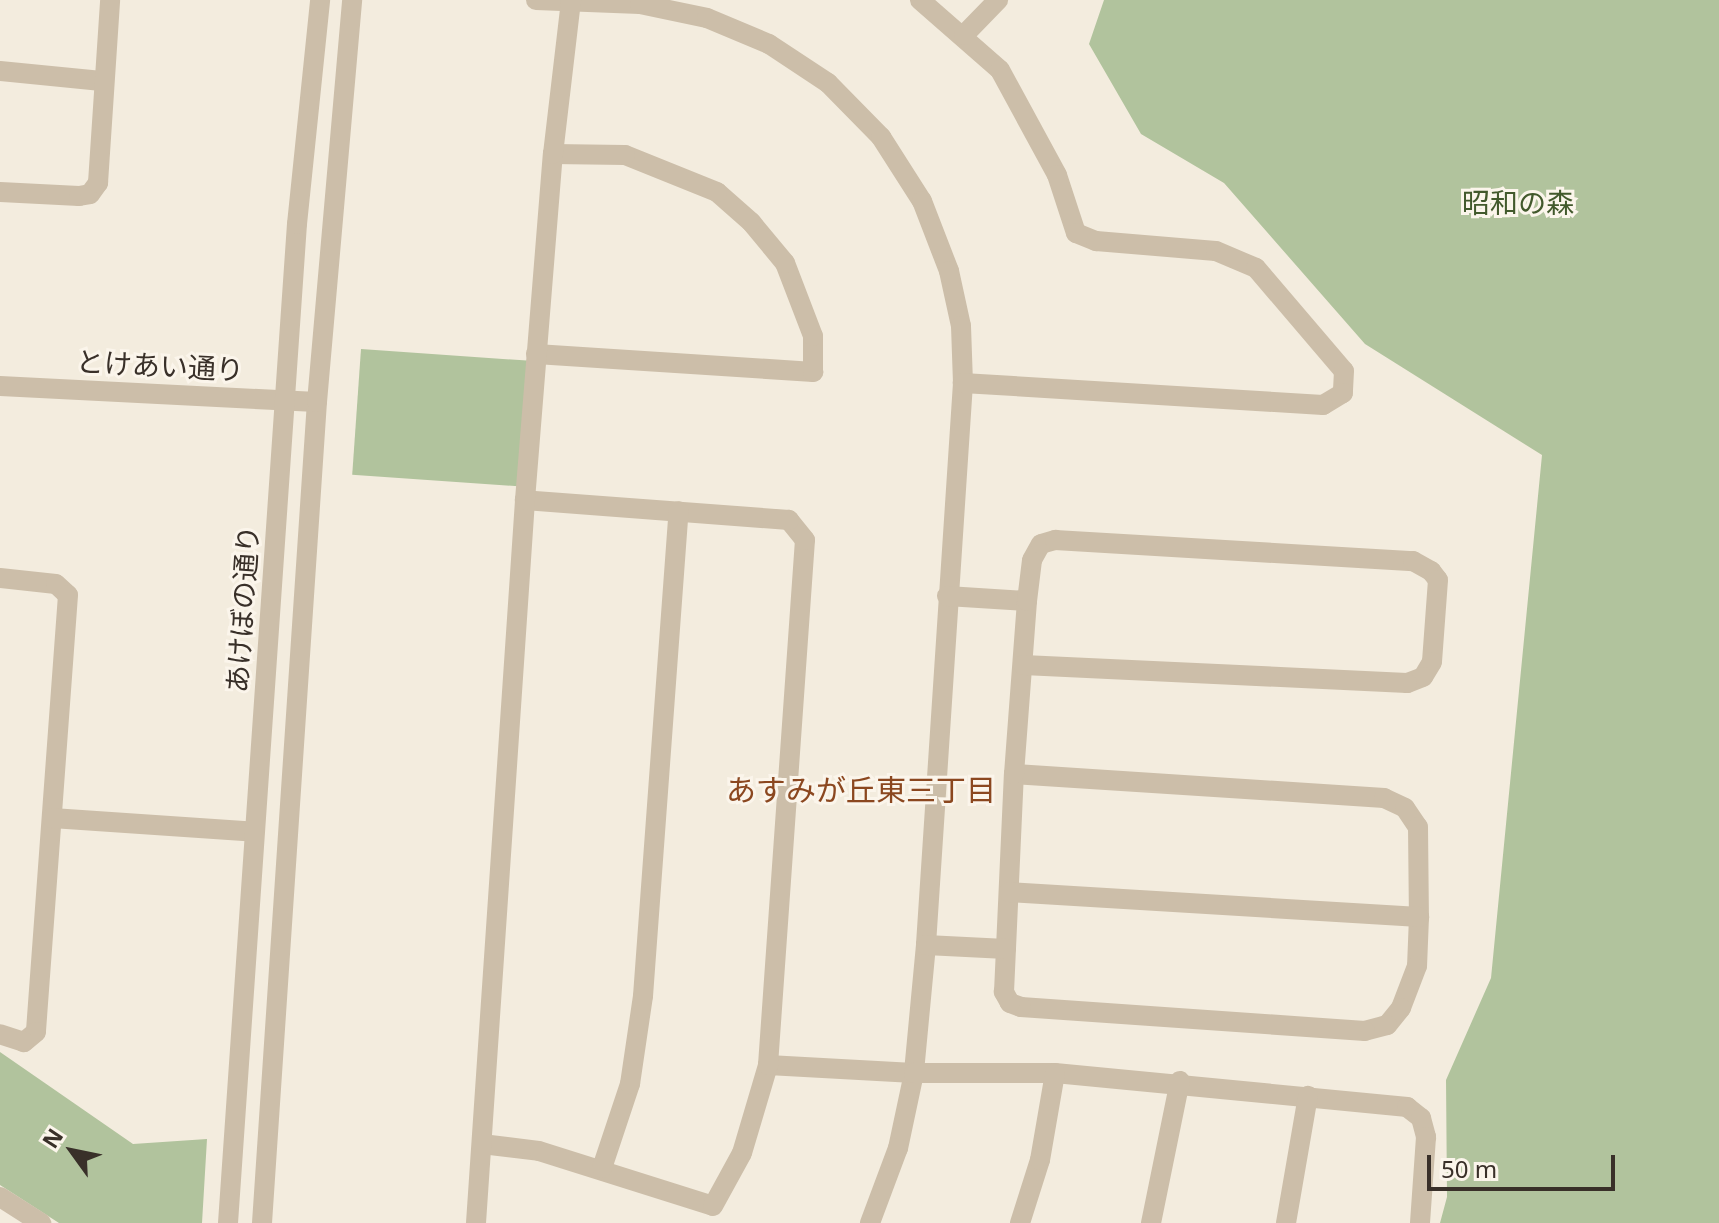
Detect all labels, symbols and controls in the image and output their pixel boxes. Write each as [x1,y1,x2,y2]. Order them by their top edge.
park label: 昭和の森 [1462,185,1574,219]
street label: とけあい通り [75,344,245,386]
street label: あけぼの通り [219,524,265,694]
district label: あすみが丘東三丁目 [726,772,996,808]
north arrow [32,1111,112,1191]
text: N [34,1122,69,1154]
scale bar [1431,1139,1619,1189]
text: 50 m [1441,1152,1497,1185]

